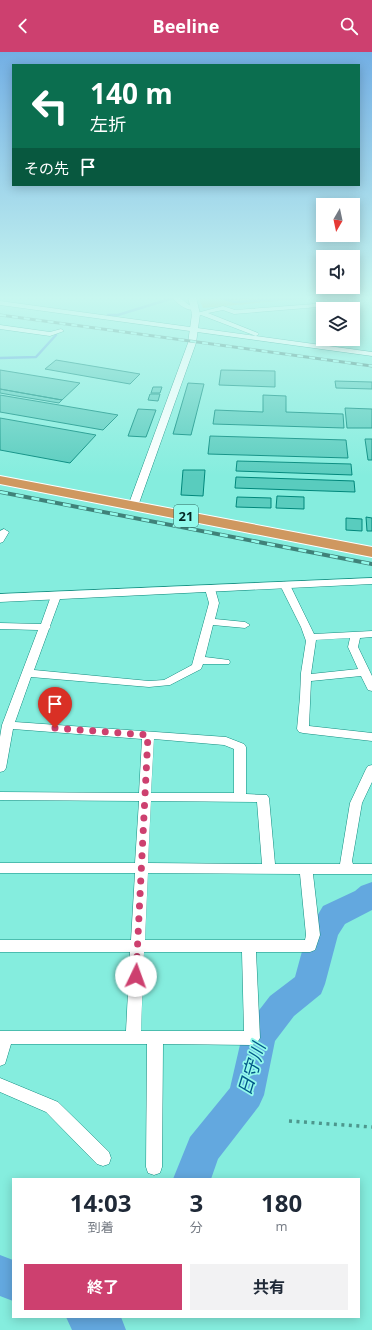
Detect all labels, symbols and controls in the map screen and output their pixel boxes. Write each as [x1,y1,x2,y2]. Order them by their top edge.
text: Beeline [153,14,219,38]
icon: back [12,15,34,37]
icon: search [338,15,360,37]
text: 140 m [90,74,173,112]
icon: left [24,80,76,132]
text: 左折 [90,112,126,136]
icon: arrive [77,156,99,178]
text: その先 [24,158,69,178]
north arrow [316,198,360,242]
map controls [316,198,360,346]
button: sound [316,250,360,294]
button: layers [316,302,360,346]
road number: 21 [174,505,198,527]
pin [38,687,72,728]
icon: arrive [44,693,66,715]
position arrow [115,955,157,997]
water label: 日守川 [232,1038,271,1098]
text: 14:03 [70,1186,132,1219]
text: 3 [189,1186,203,1219]
text: 180 [261,1186,302,1219]
text: m [276,1217,288,1235]
text: 到着 [88,1218,114,1236]
text: 分 [190,1218,203,1236]
button: 終了 [24,1264,182,1310]
button: 共有 [190,1264,348,1310]

